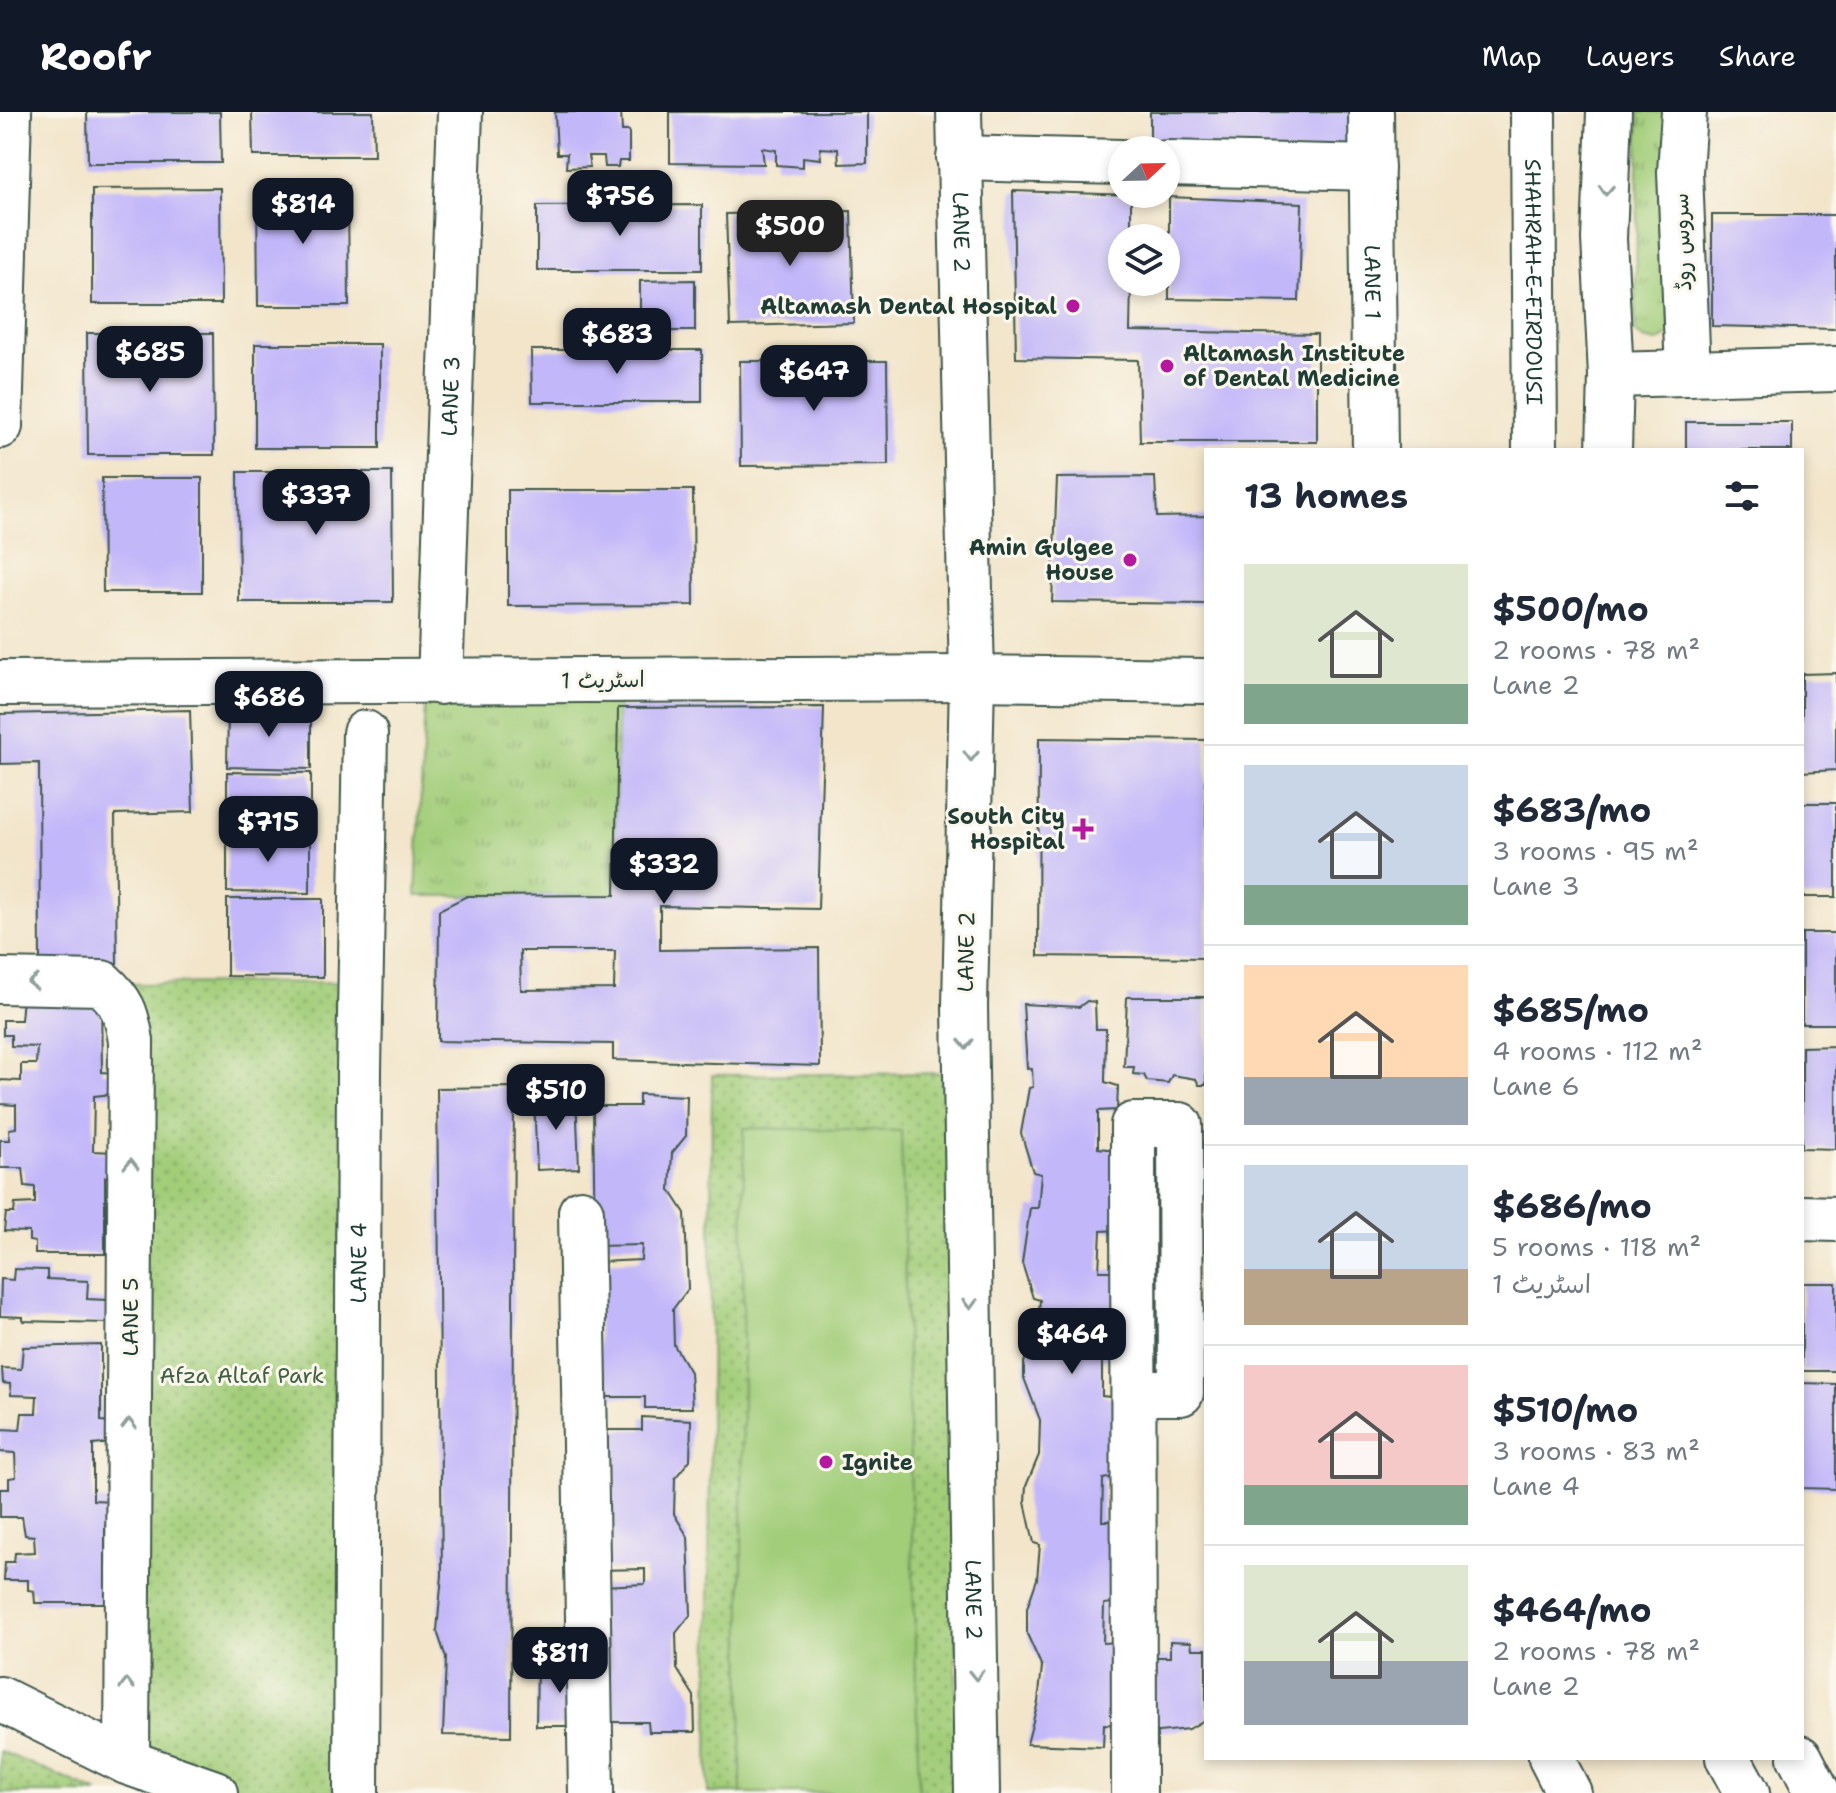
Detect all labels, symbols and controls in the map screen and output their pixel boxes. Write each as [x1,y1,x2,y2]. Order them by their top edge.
text: Roofr [40,31,152,82]
text: Map [1482,37,1542,75]
text: Layers [1586,37,1675,75]
text: Share [1719,37,1796,75]
north arrow [1108,136,1180,208]
map controls [1108,136,1180,296]
street label: SHAHRAH-E-FIRDOUSI [1519,159,1549,405]
pin: $756 [573,170,667,238]
pin: $814 [256,178,350,246]
text: $756 [585,178,655,213]
one-way arrow [1597,184,1614,197]
text: $814 [270,186,336,221]
street label: LANE 2 [946,191,977,273]
street label: سروس روڈ [1666,192,1698,292]
pin: $500 [743,200,837,268]
text: $500 [755,208,825,243]
button: layers [1108,224,1180,296]
street label: LANE 1 [1358,244,1388,319]
place label: Altamash Dental Hospital [760,292,1057,321]
marker: Altamash Dental Hospital [1064,297,1082,315]
pin: $683 [570,308,664,376]
text: $683 [581,316,653,351]
pin: $685 [103,326,197,394]
text: $685 [115,334,185,369]
place label: Altamash Institute of Dental Medicine [1183,339,1405,393]
pin: $647 [767,345,861,413]
text: $647 [778,353,850,388]
street label: LANE 3 [434,355,466,437]
marker: Altamash Institute of Dental Medicine [1158,357,1176,375]
pin: $337 [269,469,363,537]
text: 13 homes [1244,473,1408,519]
icon: filters [1720,474,1764,518]
text: $337 [281,477,351,512]
place label: Amin Gulgee House [969,533,1114,587]
marker: Amin Gulgee House [1121,551,1139,569]
text: $500/mo [1492,586,1649,632]
icon: home [1308,596,1404,692]
text: 2 rooms · 78 m² [1492,632,1700,667]
street label: اسٹریٹ 1 [561,665,645,695]
text: Lane 2 [1492,667,1580,702]
pin: $686 [222,671,316,739]
text: $686 [233,679,305,714]
one-way arrow [962,750,979,763]
text: $683/mo [1492,787,1651,833]
pin: $715 [221,796,315,864]
icon: home [1308,797,1404,893]
place label: South City Hospital [947,802,1065,856]
text: $715 [237,804,299,839]
marker: South City Hospital [1072,818,1094,840]
text: 3 rooms · 95 m² [1492,833,1699,868]
pin: $332 [617,838,711,906]
text: $332 [629,846,699,881]
text: Lane 3 [1492,868,1580,903]
street label: LANE 2 [951,911,981,993]
one-way arrow [26,973,39,991]
text: $685/mo [1492,987,1649,1033]
icon: home [1308,997,1404,1093]
text: 4 rooms · 112 m² [1492,1033,1703,1068]
one-way arrow [957,1038,975,1051]
pin: $510 [509,1064,603,1132]
text: Lane 6 [1492,1068,1580,1103]
text: $510 [525,1072,587,1107]
one-way arrow [122,1157,139,1170]
text: $686/mo [1492,1183,1652,1229]
icon: home [1308,1197,1404,1293]
street label: LANE 4 [344,1223,373,1304]
text: 5 rooms · 118 m² [1492,1229,1701,1264]
text: اسٹریٹ 1 [1492,1266,1591,1301]
street label: LANE 5 [116,1278,145,1356]
one-way arrow [961,1298,979,1311]
pin: $464 [1025,1308,1119,1376]
text: $464 [1036,1316,1108,1351]
park label: Afza Altaf Park [160,1361,324,1390]
text: $510/mo [1492,1387,1638,1433]
icon: home [1308,1397,1404,1493]
one-way arrow [120,1417,138,1430]
text: 3 rooms · 83 m² [1492,1433,1700,1468]
place label: Ignite [842,1448,913,1477]
marker: Ignite [817,1453,835,1471]
text: Lane 4 [1492,1468,1580,1503]
street label: LANE 2 [959,1559,989,1640]
text: $464/mo [1492,1587,1652,1633]
icon: home [1308,1597,1404,1693]
pin: $811 [513,1627,607,1695]
text: 2 rooms · 78 m² [1492,1633,1700,1668]
text: $811 [531,1635,589,1670]
text: Lane 2 [1492,1668,1580,1703]
one-way arrow [967,1669,984,1682]
one-way arrow [119,1677,136,1690]

